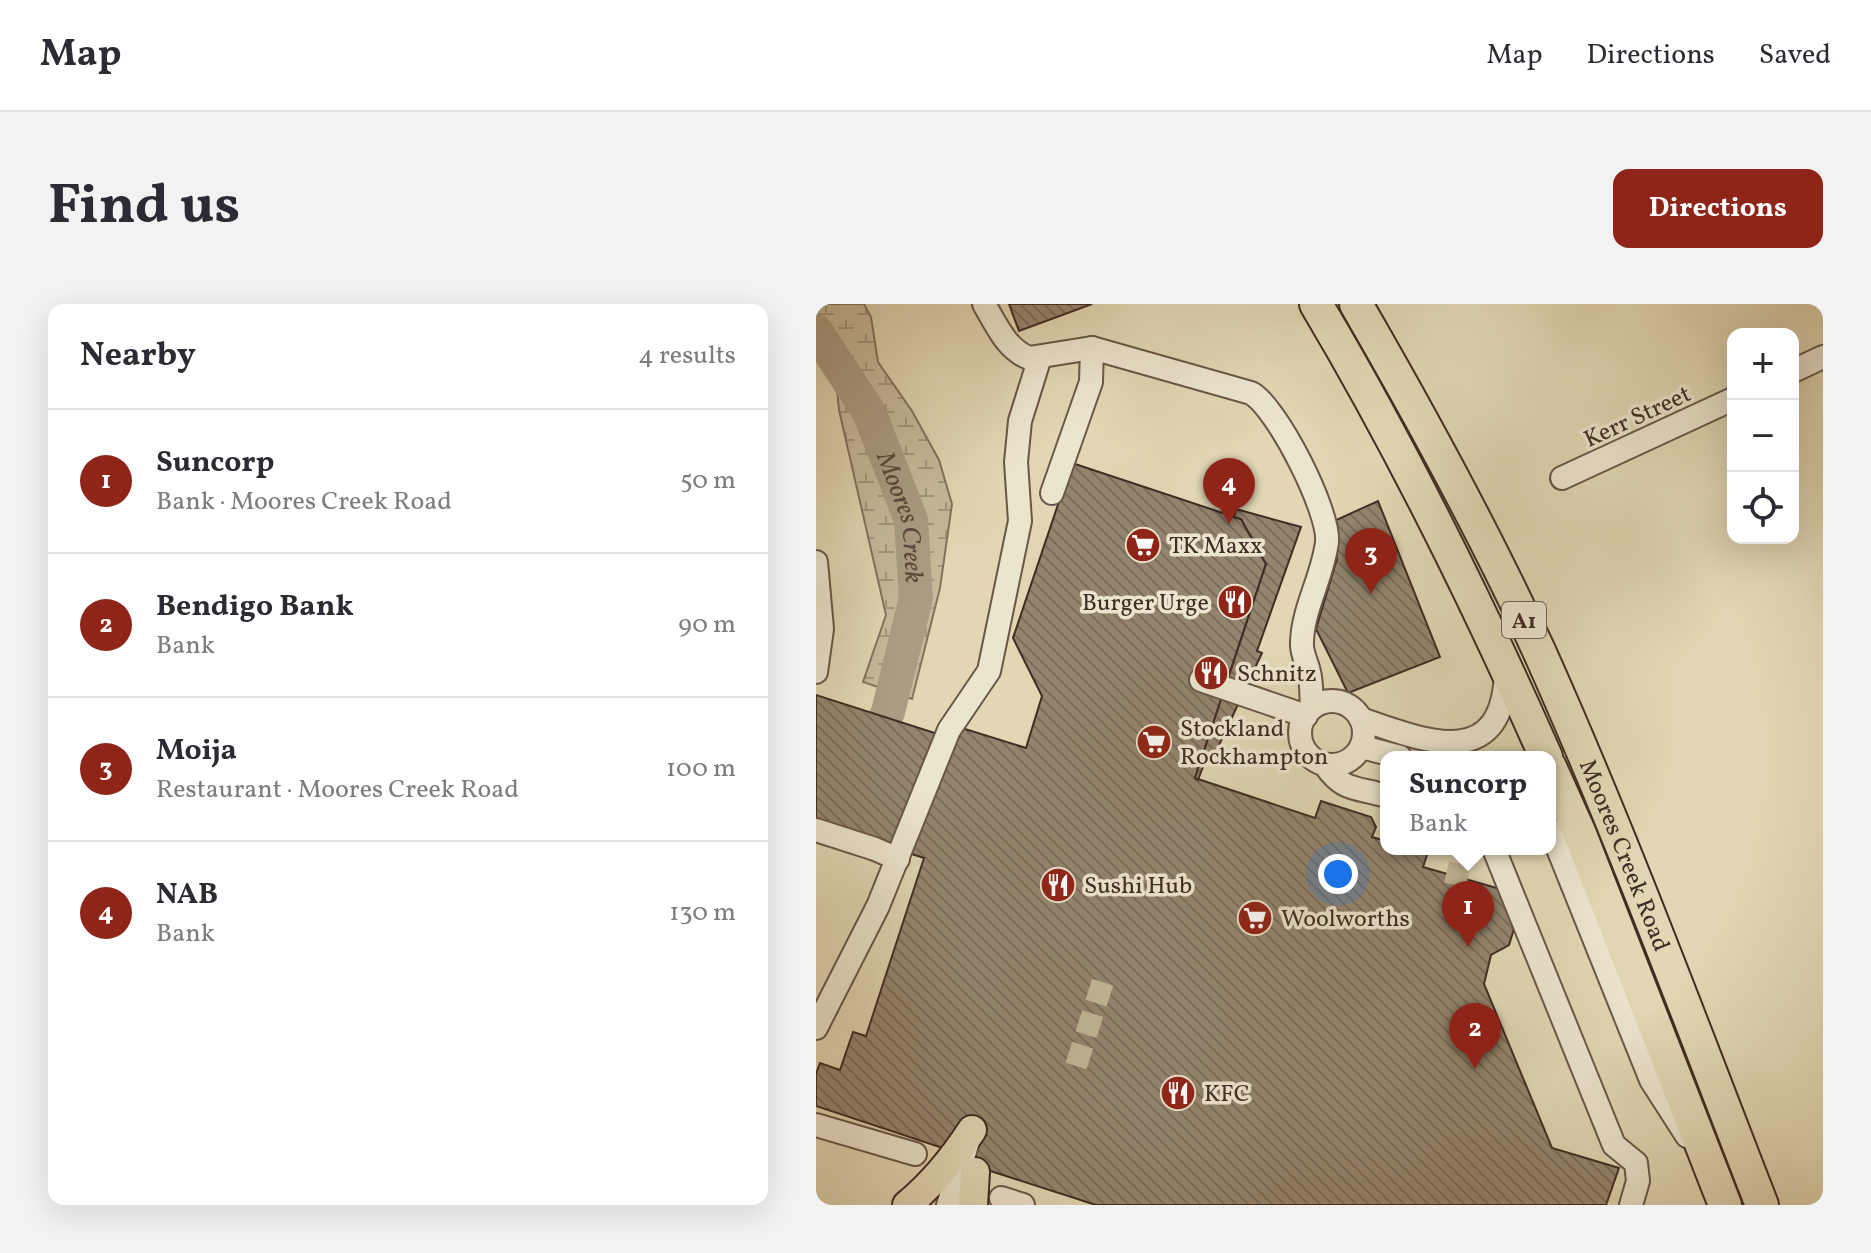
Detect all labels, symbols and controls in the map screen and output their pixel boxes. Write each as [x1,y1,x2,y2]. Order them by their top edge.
text: Map [40,29,121,82]
text: Map [1487,36,1543,75]
text: Directions [1587,36,1715,75]
text: Saved [1759,36,1831,75]
text: Find us [48,169,240,247]
button: Directions [1613,169,1823,248]
map controls [1727,328,1799,544]
button: + [1727,328,1799,400]
text: Nearby [80,333,196,380]
text: 4 results [638,338,736,374]
street label: Kerr Street [1579,378,1697,457]
button: − [1727,400,1799,472]
text: Suncorp [156,442,275,484]
water label: Moores Creek [866,446,931,584]
pin: 4 [1203,458,1255,524]
text: 1 [101,463,111,499]
text: 50 m [680,463,736,499]
button: locate [1727,472,1799,544]
text: Bank · Moores Creek Road [156,484,452,520]
supermarket icon: TK Maxx [1124,526,1162,564]
pin: 3 [1345,528,1397,594]
place label: TK Maxx [1169,530,1263,564]
restaurant icon: Burger Urge [1216,583,1254,621]
text: Bendigo Bank [156,586,354,628]
place label: Burger Urge [1082,587,1209,621]
road number: A1 [1502,602,1546,638]
text: 2 [99,607,113,643]
text: 90 m [678,607,736,643]
text: Bank [156,628,215,664]
restaurant icon: Schnitz [1192,654,1230,692]
place label: Schnitz [1237,658,1317,692]
place label: Stockland Rockhampton [1180,713,1328,775]
supermarket icon: Stockland Rockhampton [1135,723,1173,761]
text: Moija [156,730,237,772]
text: 3 [99,751,113,787]
text: 100 m [666,751,736,787]
popup [1380,751,1556,855]
street label: Moores Creek Road [1569,755,1677,957]
text: Suncorp [1409,764,1527,806]
text: Restaurant · Moores Creek Road [156,772,519,808]
text: Bank [1409,806,1468,842]
your location [1318,854,1358,894]
restaurant icon: Sushi Hub [1039,866,1077,904]
place label: Sushi Hub [1084,870,1192,904]
text: NAB [156,874,218,916]
pin: 1 [1442,881,1494,947]
text: 4 [98,895,114,931]
text: 130 m [669,895,736,931]
supermarket icon: Woolworths [1236,899,1274,937]
place label: Woolworths [1281,903,1410,937]
text: Bank [156,916,215,952]
pin: 2 [1449,1003,1501,1069]
restaurant icon: KFC [1159,1074,1197,1112]
place label: KFC [1204,1078,1249,1112]

